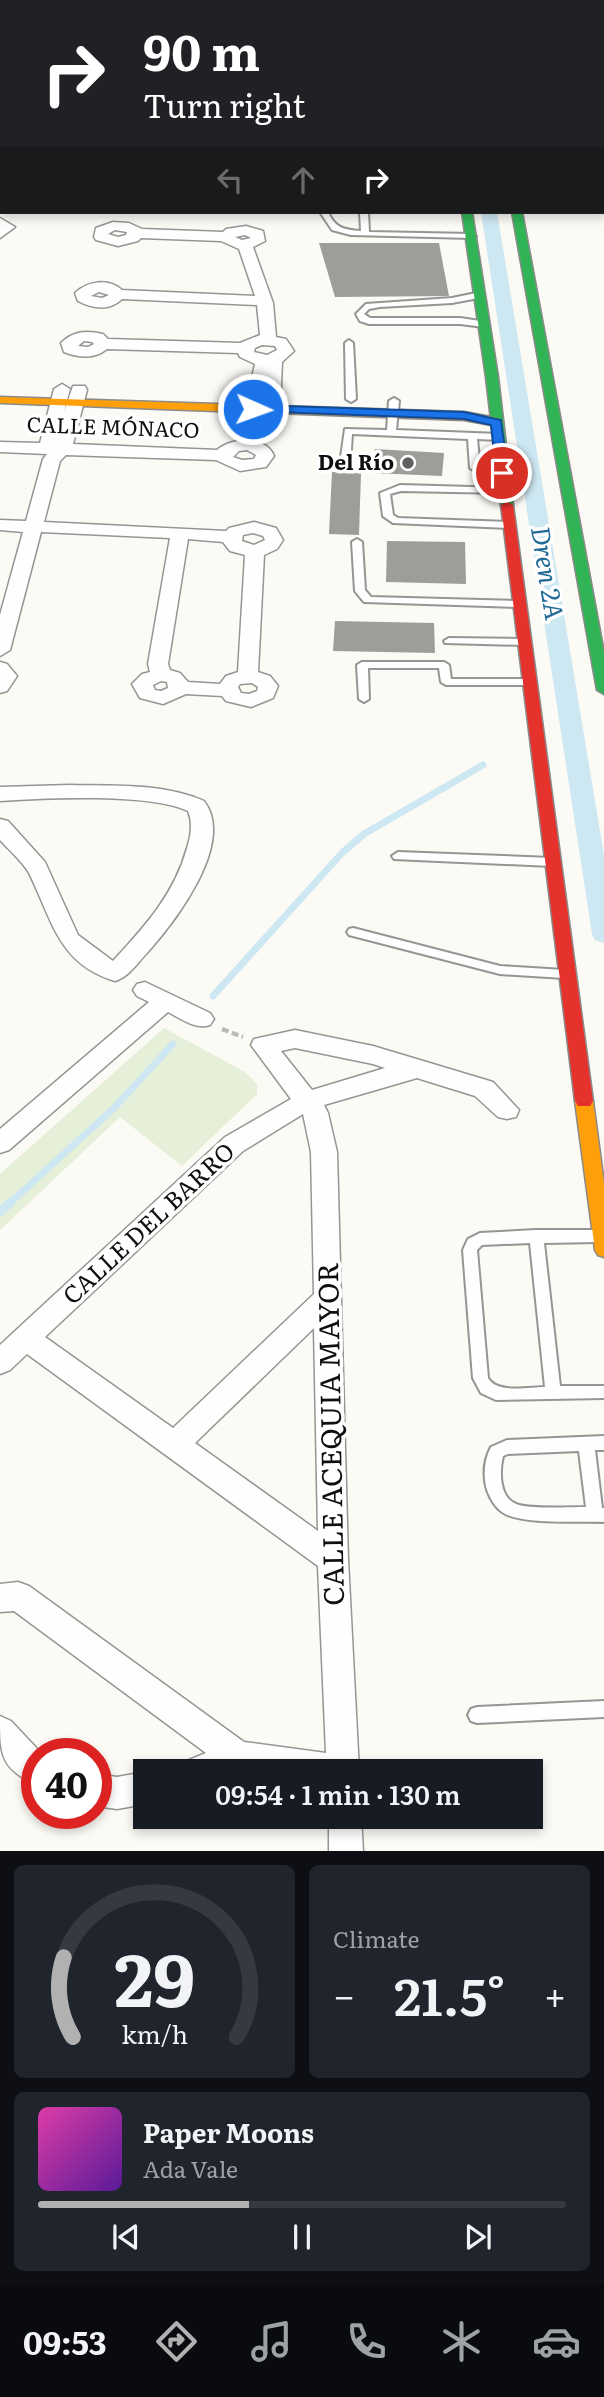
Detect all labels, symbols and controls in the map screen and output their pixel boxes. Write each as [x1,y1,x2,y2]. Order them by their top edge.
text: 90 m [143,13,260,86]
icon: right [28,28,119,119]
text: Turn right [143,80,305,128]
icon: left [211,161,249,199]
icon: ahead [284,161,322,199]
icon: right [357,161,395,199]
position arrow [216,372,290,446]
street label: CALLE MÓNACO [26,407,200,444]
pin [472,443,532,503]
place label: Del Río [318,445,394,476]
icon: arrive [483,454,521,492]
marker: Del Río [400,455,416,471]
water label: Dren 2A [523,523,576,622]
street label: CALLE DEL BARRO [54,1133,241,1311]
street label: CALLE ACEQUIA MAYOR [305,1262,353,1606]
speed limit sign: 40 [21,1738,112,1829]
text: 09:54 · 1 min · 130 m [215,1774,461,1813]
text: Climate [333,1921,419,1955]
text: 29 [114,1922,195,2030]
text: 21.5° [394,1955,505,2032]
text: − [333,1965,355,2022]
text: + [544,1965,566,2022]
text: km/h [121,2015,188,2052]
text: Paper Moons [143,2112,314,2151]
text: Ada Vale [143,2151,238,2185]
icon: previous [107,2218,145,2256]
icon: pause [283,2218,321,2256]
icon: next [459,2218,497,2256]
text: 09:53 [23,2317,107,2365]
icon: directions [152,2317,201,2366]
icon: music [247,2317,296,2366]
icon: phone [342,2317,391,2366]
icon: climate [437,2317,486,2366]
icon: car [532,2317,581,2366]

